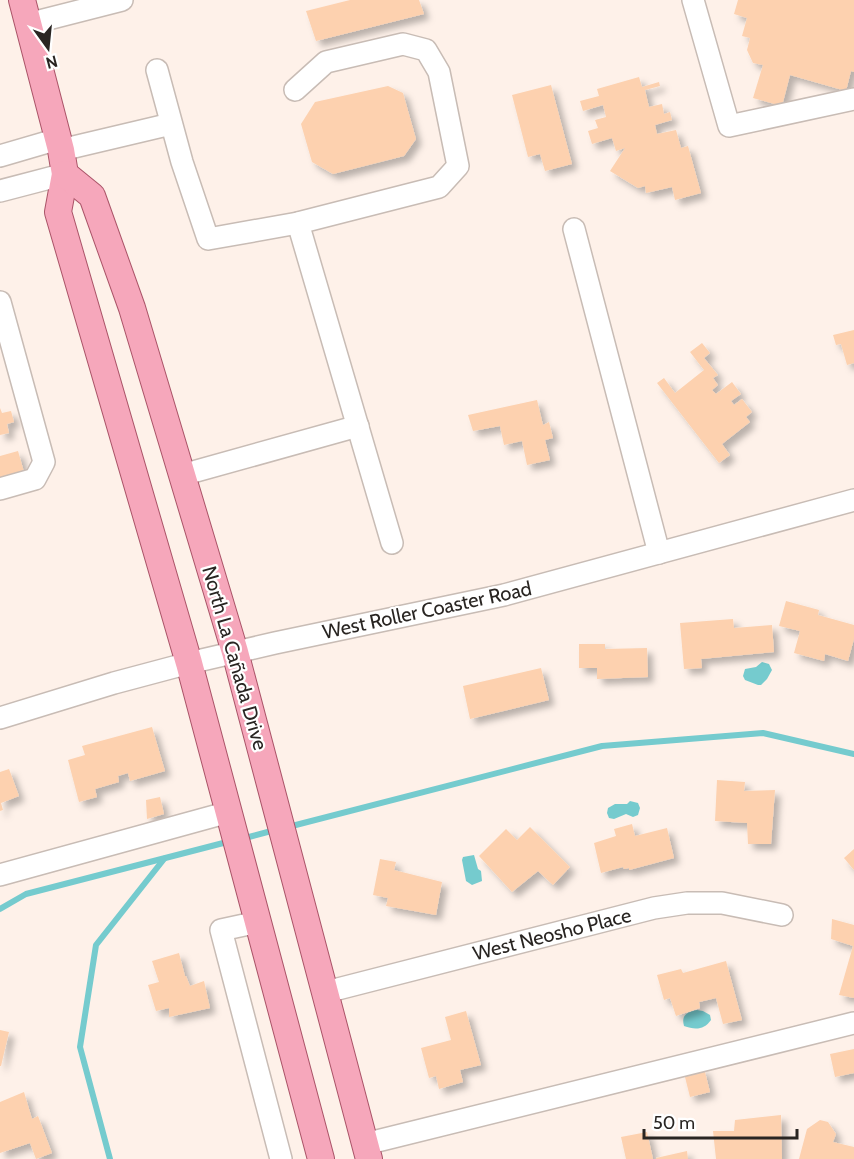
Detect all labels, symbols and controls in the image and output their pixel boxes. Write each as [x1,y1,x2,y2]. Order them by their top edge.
north arrow [18,18,78,78]
text: N [44,51,60,73]
street label: North La Cañada Drive [197,563,273,753]
street label: West Roller Coaster Road [320,576,534,644]
street label: West Neosho Place [470,903,634,965]
scale bar [644,1102,797,1140]
text: 50 m [653,1112,695,1134]

